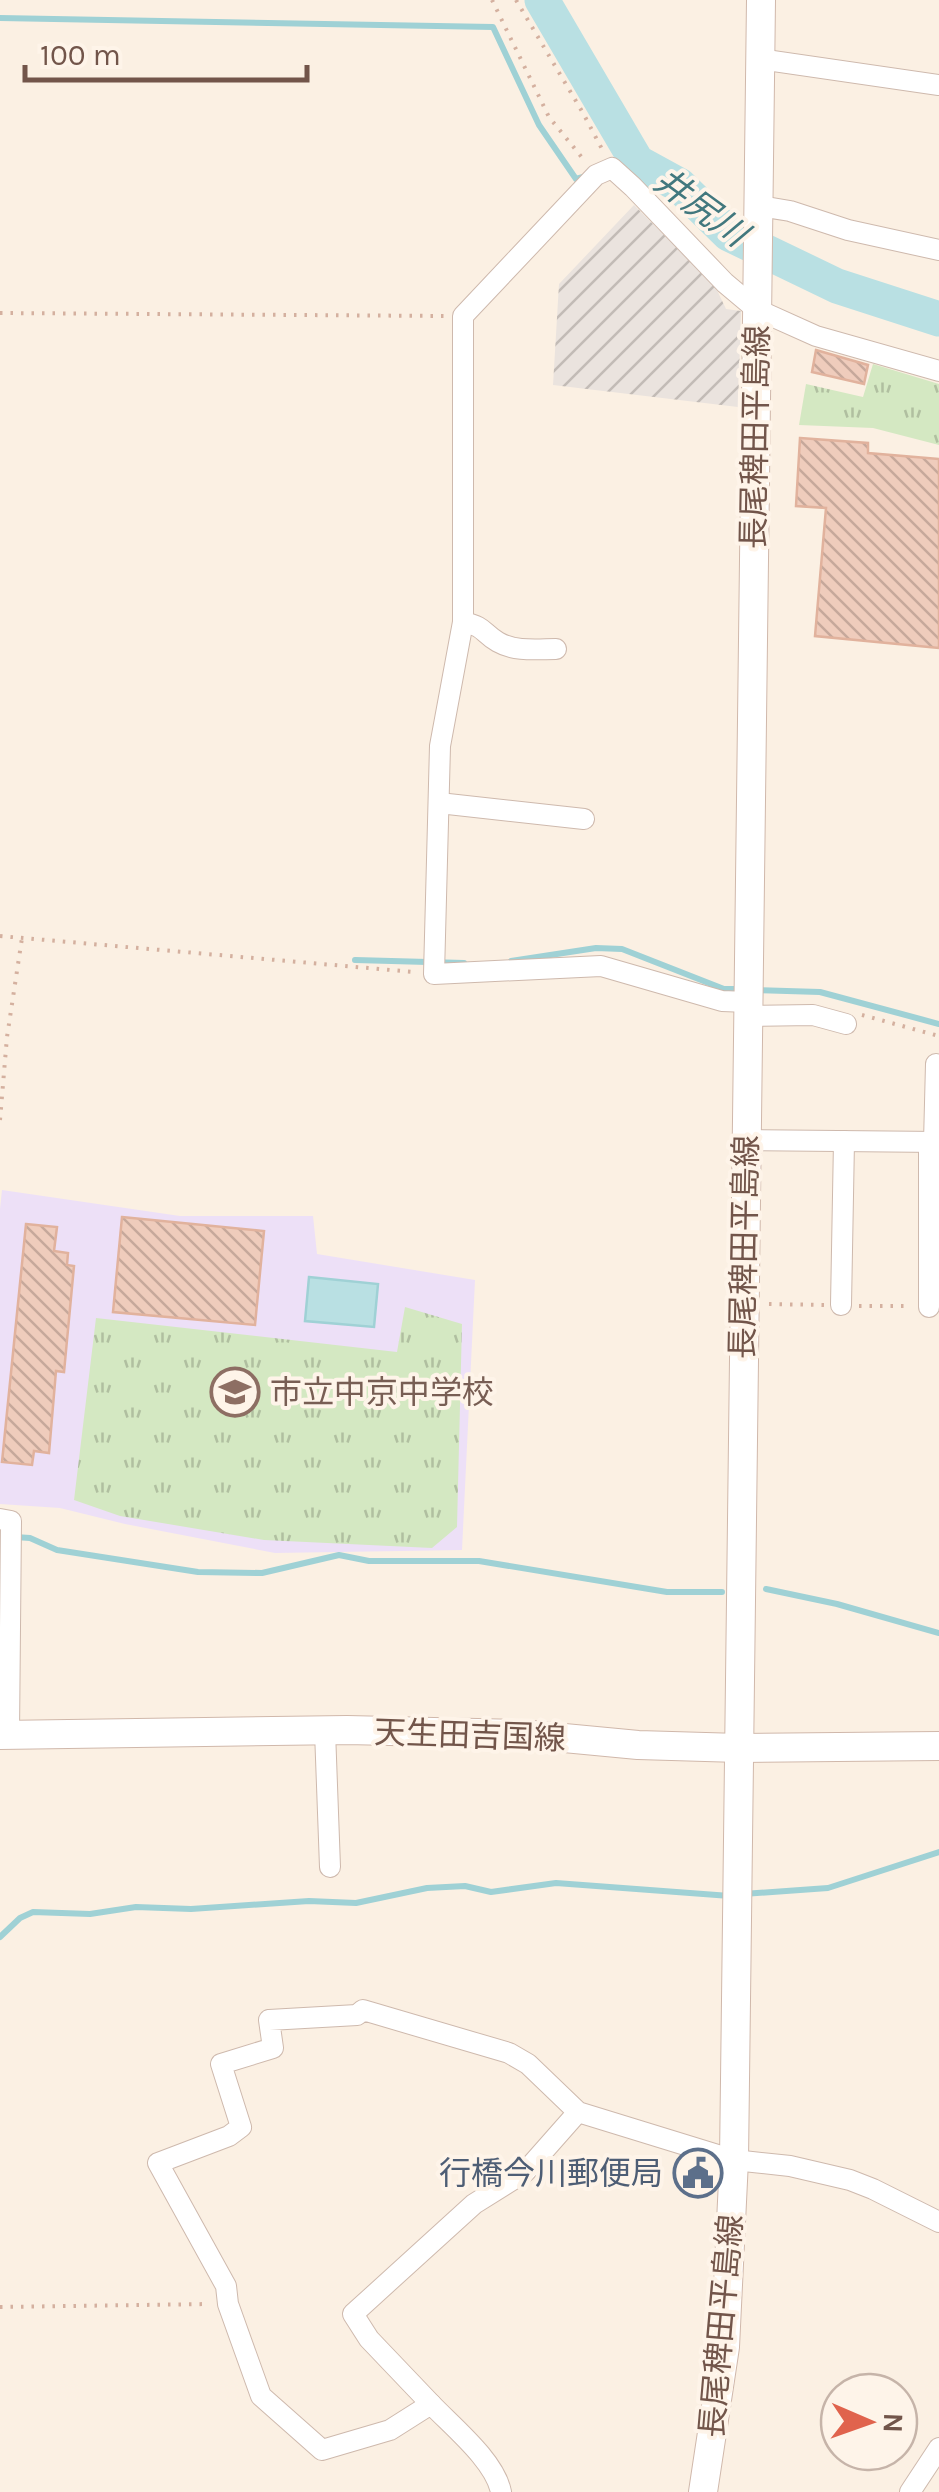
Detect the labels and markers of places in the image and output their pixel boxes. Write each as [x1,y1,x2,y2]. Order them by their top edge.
school or university icon: 市立中京中学校 [209,1366,261,1418]
place label: 市立中京中学校 [270,1374,494,1411]
public building icon: 行橋今川郵便局 [672,2147,724,2199]
place label: 行橋今川郵便局 [439,2155,663,2192]

